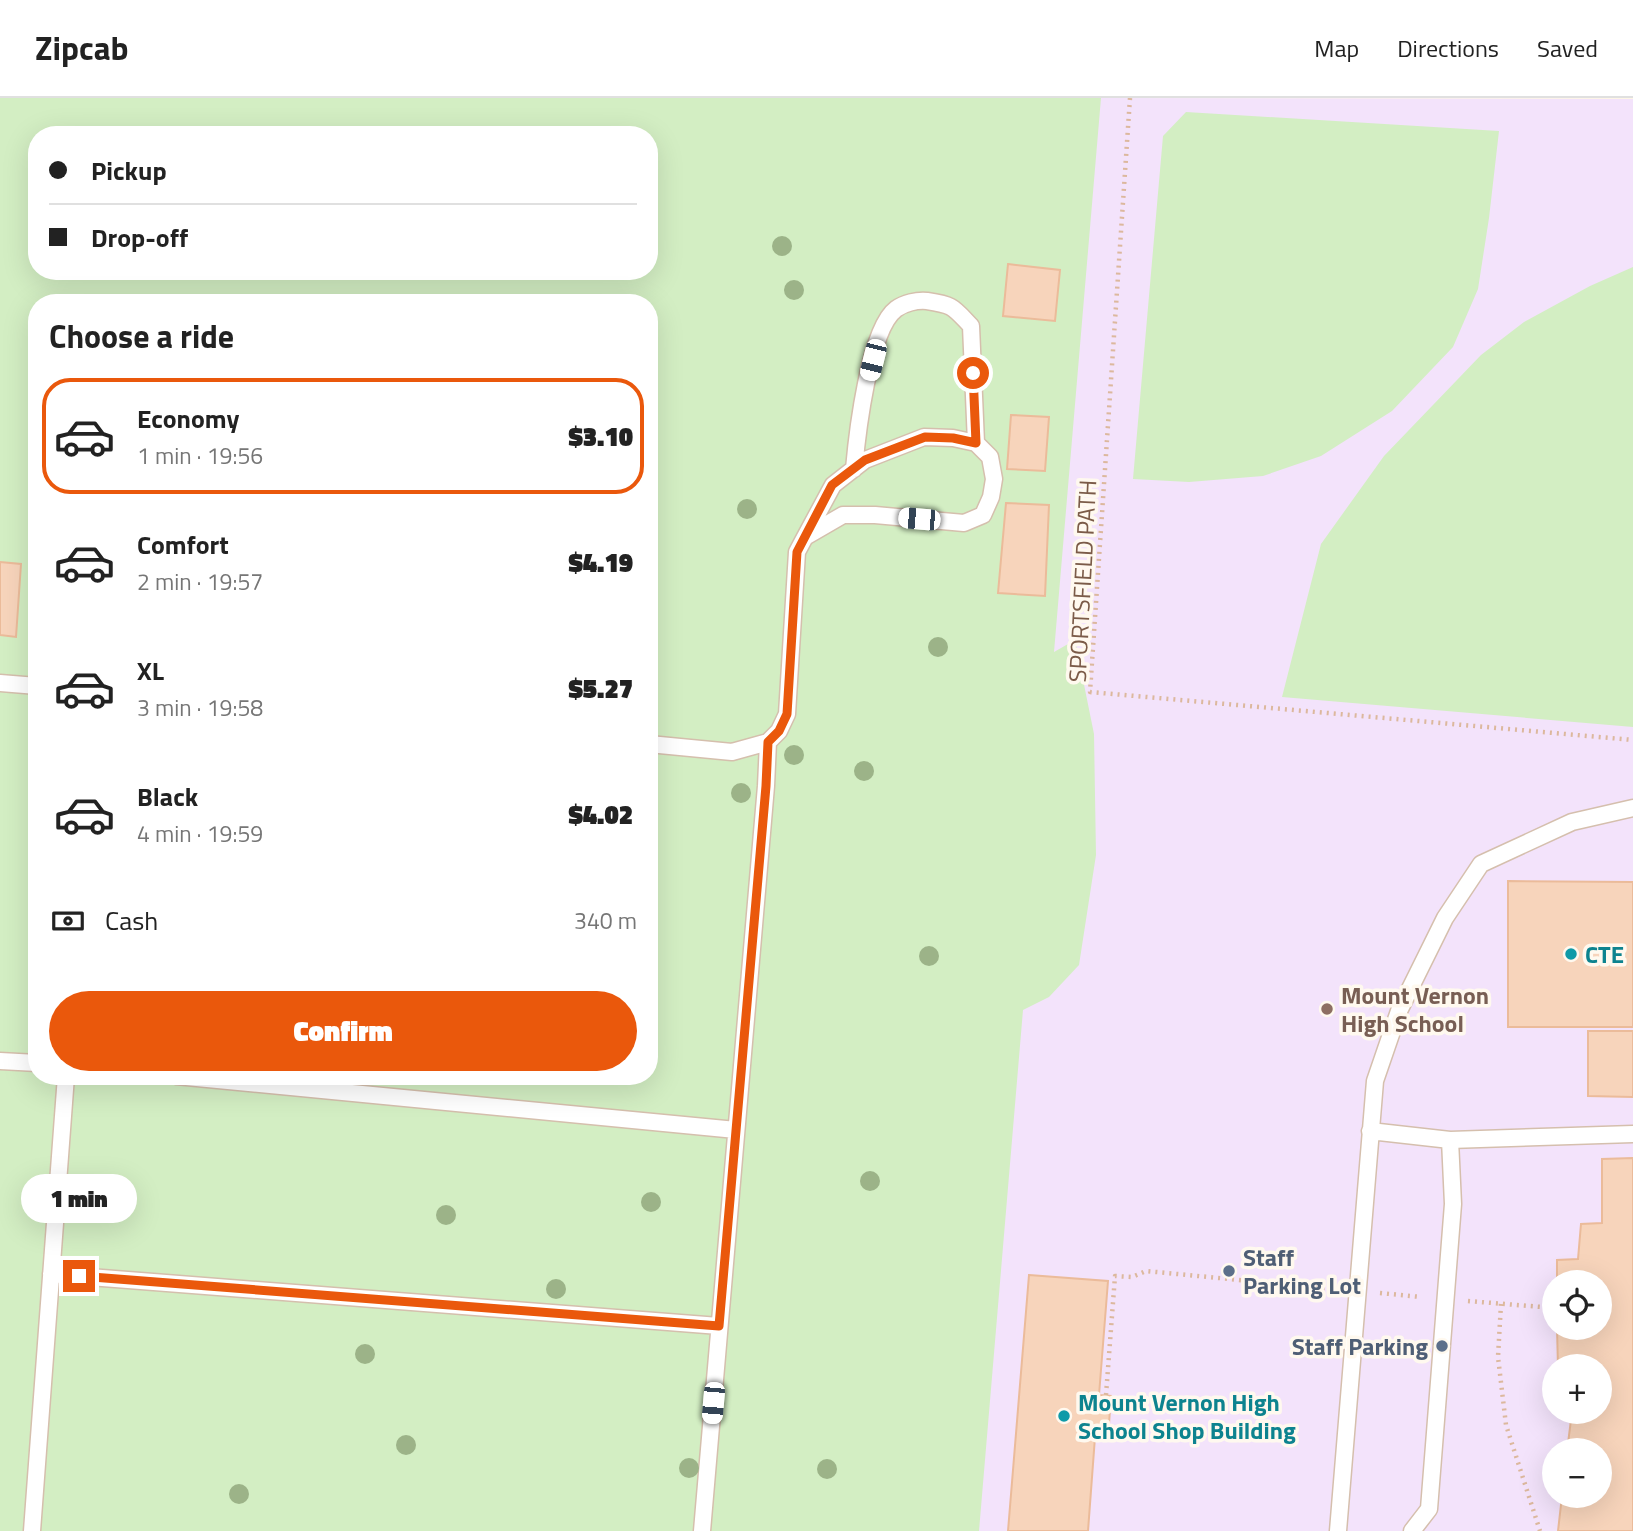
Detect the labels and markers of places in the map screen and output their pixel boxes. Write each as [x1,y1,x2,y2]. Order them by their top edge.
place label: CTE [1585,936,1624,972]
marker: CTE [1563,946,1579,962]
place label: Mount Vernon High School [1341,977,1489,1041]
marker: Mount Vernon High School [1319,1001,1335,1017]
place label: Staff Parking Lot [1243,1239,1361,1303]
marker: Staff Parking Lot [1221,1263,1237,1279]
place label: Staff Parking [1292,1328,1428,1364]
marker: Staff Parking [1434,1338,1450,1354]
place label: Mount Vernon High School Shop Building [1078,1384,1296,1448]
marker: Mount Vernon High School Shop Building [1056,1408,1072,1424]

